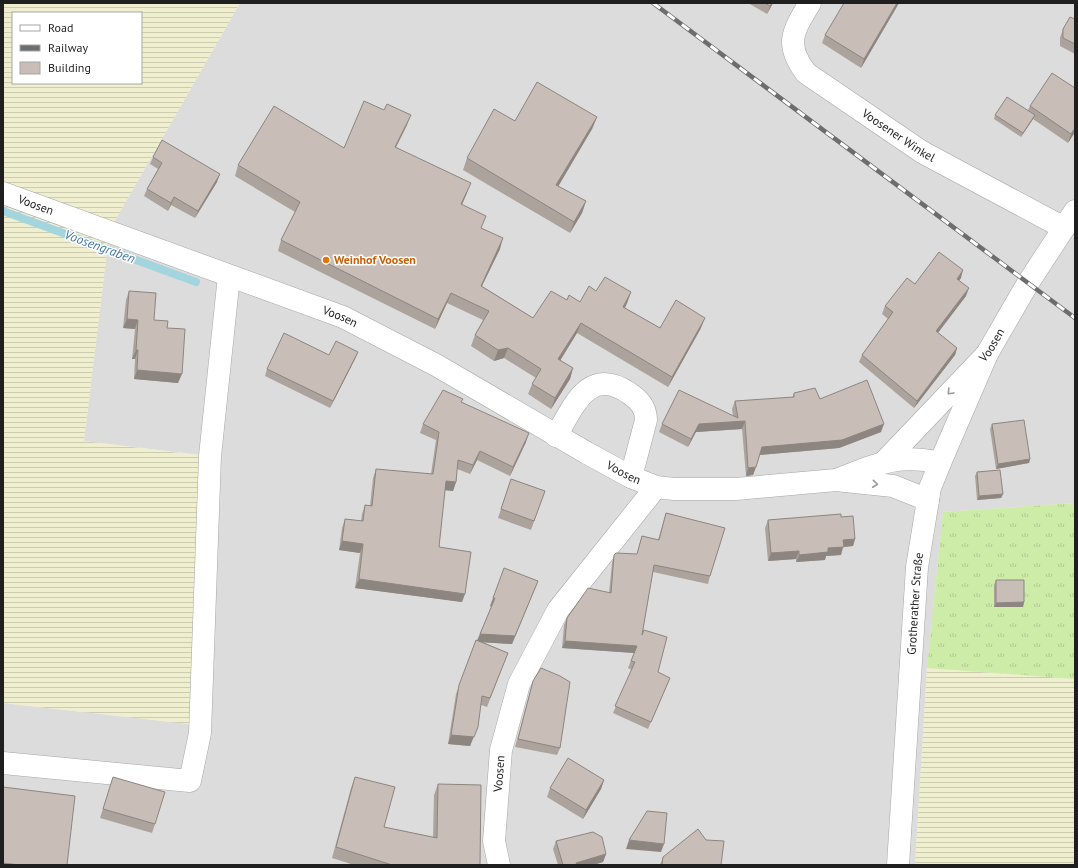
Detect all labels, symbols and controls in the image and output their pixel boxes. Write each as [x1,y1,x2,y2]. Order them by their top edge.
legend [12,12,142,84]
text: Road [48,20,73,35]
text: Railway [48,40,88,55]
text: Building [48,60,91,75]
street label: Voosener Winkel [859,105,938,165]
street label: Voosen [15,191,56,218]
water label: Voosengraben [62,226,138,267]
place label: Weinhof Voosen [334,252,416,267]
marker: Weinhof Voosen [321,255,331,265]
street label: Voosen [320,302,360,330]
street label: Voosen [975,325,1007,365]
one-way arrow [947,387,955,395]
street label: Voosen [603,457,643,487]
one-way arrow [872,479,878,488]
street label: Grotherather Straße [903,551,926,655]
street label: Voosen [490,755,508,794]

